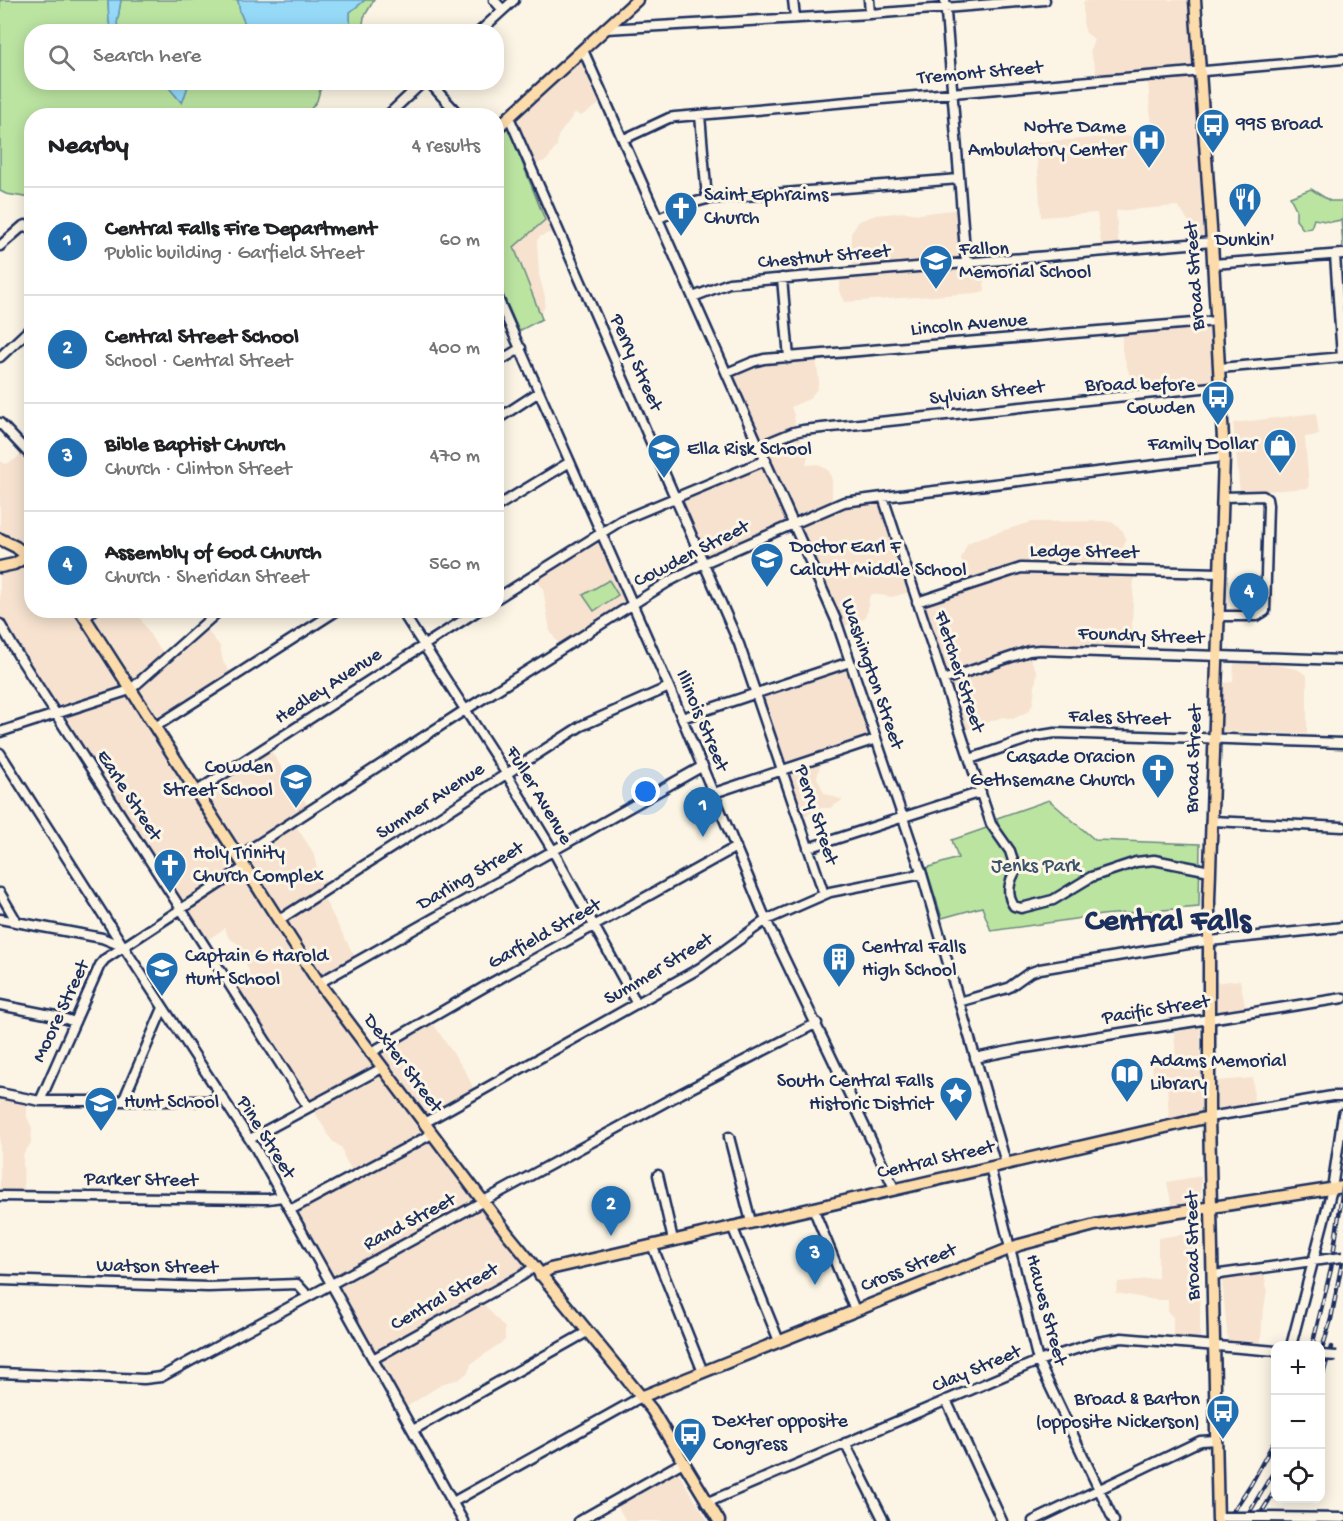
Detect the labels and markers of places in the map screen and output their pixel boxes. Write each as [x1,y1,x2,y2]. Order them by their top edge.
bus stop icon: 995 Broad [1195,107,1231,154]
place label: 995 Broad [1235,114,1324,137]
place label: Notre Dame Ambulatory Center [968,117,1128,163]
hospital icon: Notre Dame Ambulatory Center [1131,122,1167,169]
restaurant icon: Dunkin' [1227,181,1263,228]
place label: Saint Ephraims Church [704,185,829,231]
church icon: Saint Ephraims Church [663,190,699,237]
place label: Dunkin' [1213,230,1275,253]
place label: Fallon Memorial School [958,239,1091,285]
school or university icon: Fallon Memorial School [918,243,954,290]
place label: Broad before Cowden [1084,375,1196,421]
bus stop icon: Broad before Cowden [1200,379,1236,426]
shop icon: Family Dollar [1262,427,1298,474]
school or university icon: Ella Risk School [646,432,682,479]
place label: Family Dollar [1147,434,1259,457]
place label: Ella Risk School [687,439,812,462]
place label: Doctor Earl F Calcutt Middle School [788,537,967,583]
school or university icon: Doctor Earl F Calcutt Middle School [749,541,785,588]
pin: 4 [1230,574,1268,623]
place label: Casade Oracion Gethsemane Church [970,747,1135,793]
church icon: Casade Oracion Gethsemane Church [1140,752,1176,799]
place label: Cowden Street School [163,757,273,803]
school or university icon: Cowden Street School [278,762,314,809]
pin: 1 [684,788,722,837]
place label: Holy Trinity Church Complex [193,843,324,889]
church icon: Holy Trinity Church Complex [152,847,188,894]
place label: Central Falls High School [862,937,966,983]
building icon: Central Falls High School [821,941,857,988]
place label: Captain G Harold Hunt School [185,946,330,992]
school or university icon: Captain G Harold Hunt School [144,950,180,997]
place label: Adams Memorial Library [1150,1051,1287,1097]
library icon: Adams Memorial Library [1109,1056,1145,1103]
place label: South Central Falls Historic District [777,1071,935,1117]
place icon: South Central Falls Historic District [938,1075,974,1122]
school or university icon: Hunt School [83,1085,119,1132]
place label: Hunt School [124,1092,219,1115]
pin: 2 [592,1186,630,1236]
pin: 3 [796,1236,834,1285]
place label: Broad & Barton (opposite Nickerson) [1036,1389,1200,1435]
bus stop icon: Broad & Barton (opposite Nickerson) [1205,1393,1241,1440]
place label: Dexter opposite Congress [711,1411,848,1457]
bus stop icon: Dexter opposite Congress [672,1416,708,1463]

